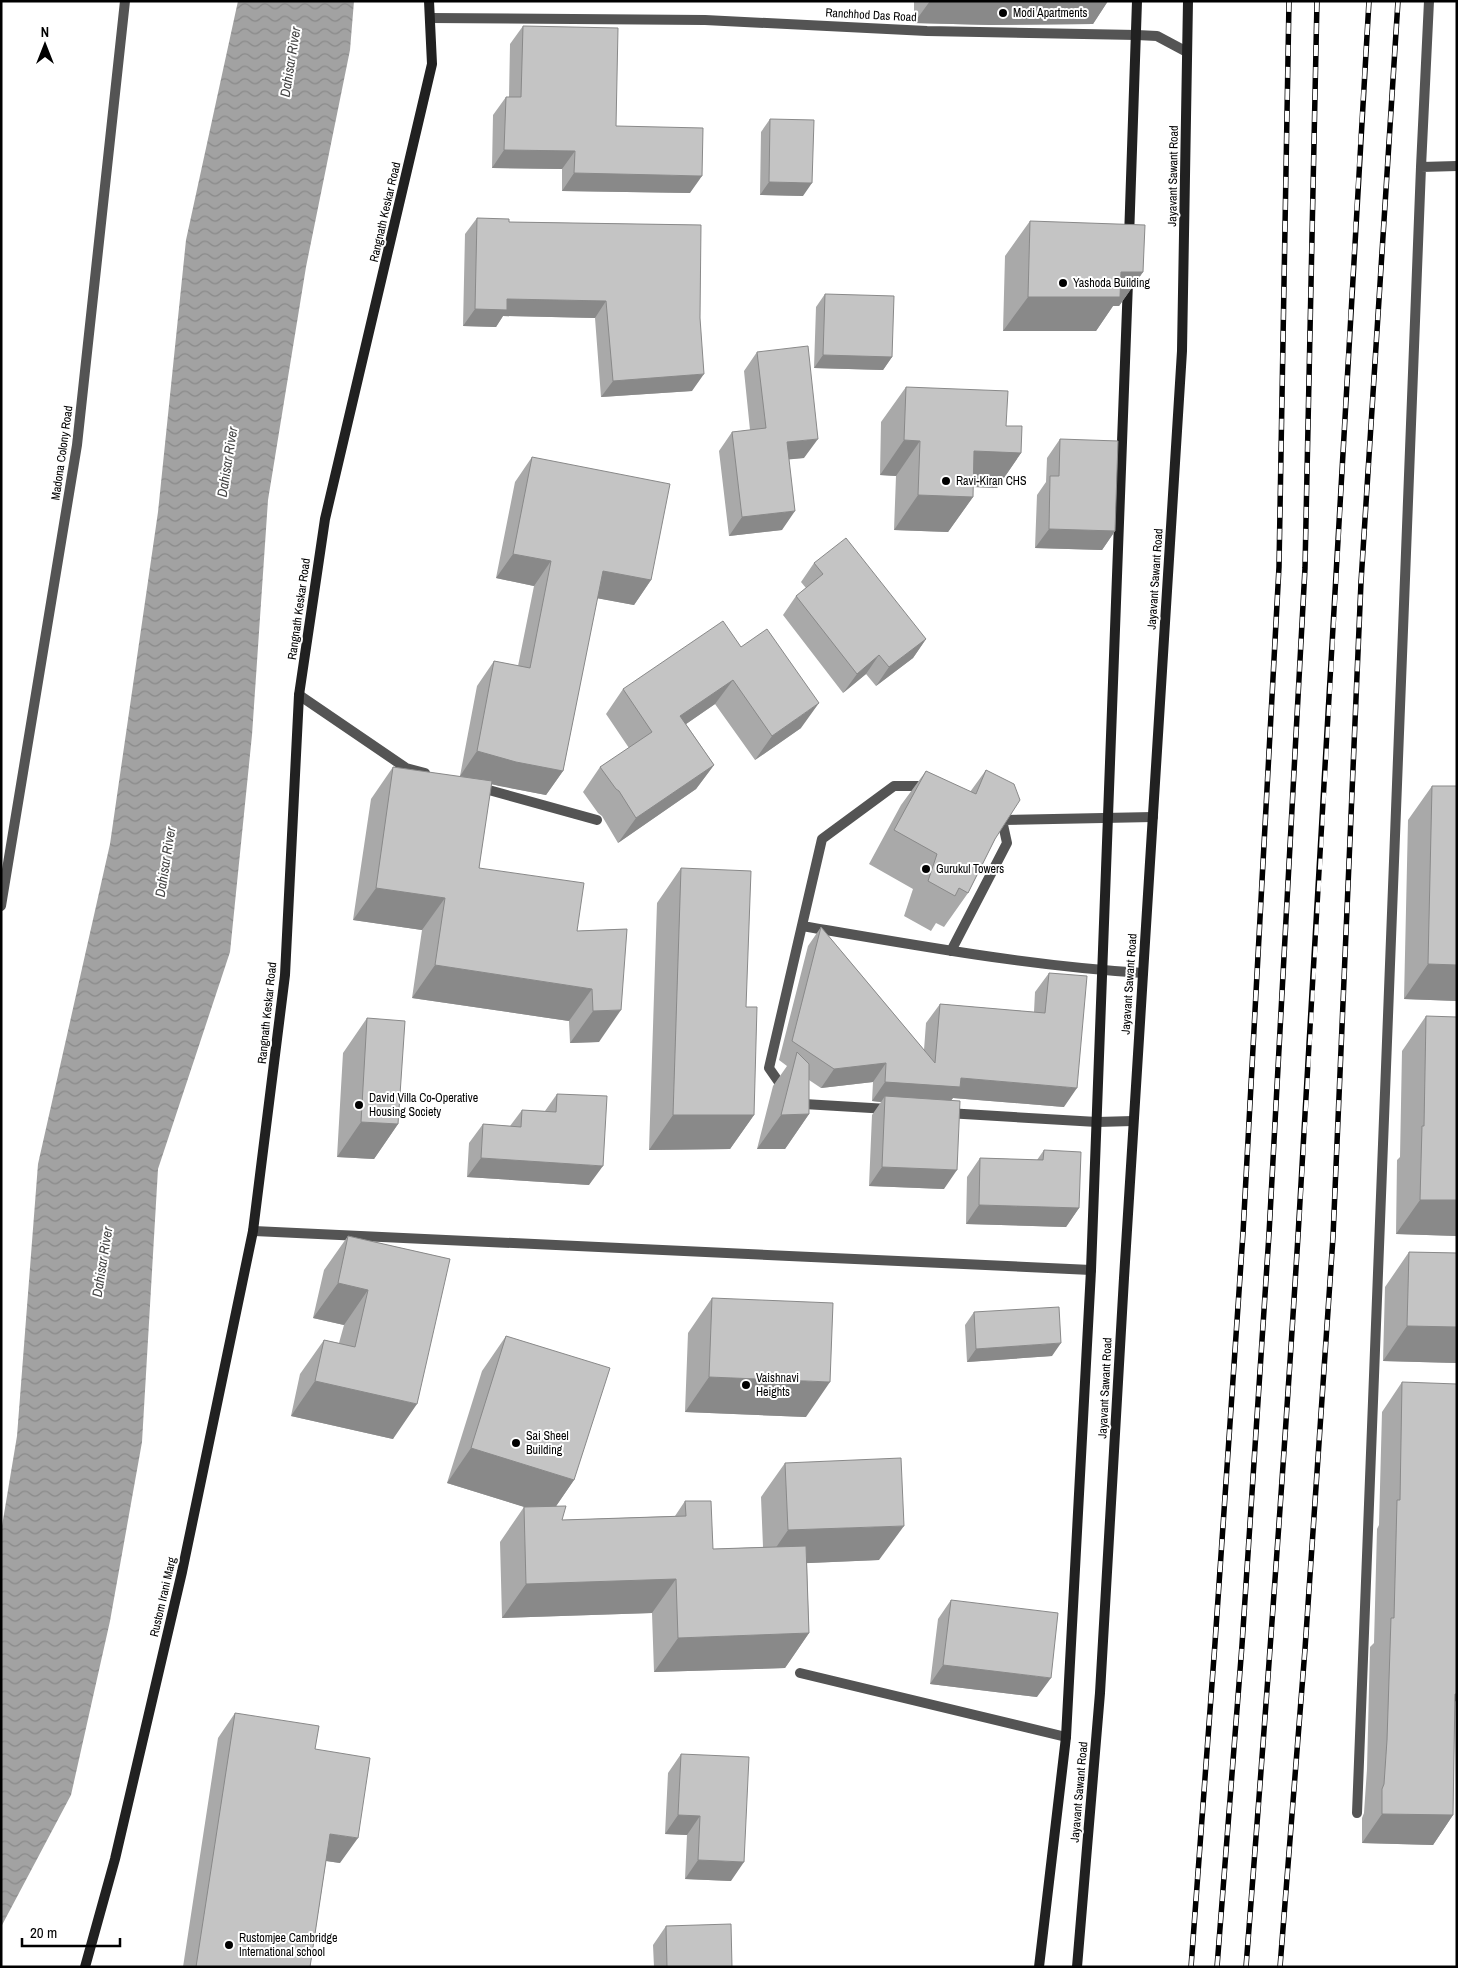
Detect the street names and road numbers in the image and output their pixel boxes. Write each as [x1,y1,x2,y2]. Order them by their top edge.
street label: Ranchhod Das Road [825,5,917,25]
street label: Jayavant Sawant Road [1164,125,1182,227]
street label: Rangnath Keskar Road [366,160,404,264]
street label: Madona Colony Road [47,405,77,501]
street label: Jayavant Sawant Road [1143,528,1167,630]
street label: Rangnath Keskar Road [284,557,314,661]
street label: Jayavant Sawant Road [1117,933,1141,1035]
street label: Rangnath Keskar Road [254,961,280,1065]
street label: Jayavant Sawant Road [1094,1337,1116,1439]
street label: Rustom Irani Marg [146,1555,180,1638]
street label: Jayavant Sawant Road [1067,1741,1091,1843]

